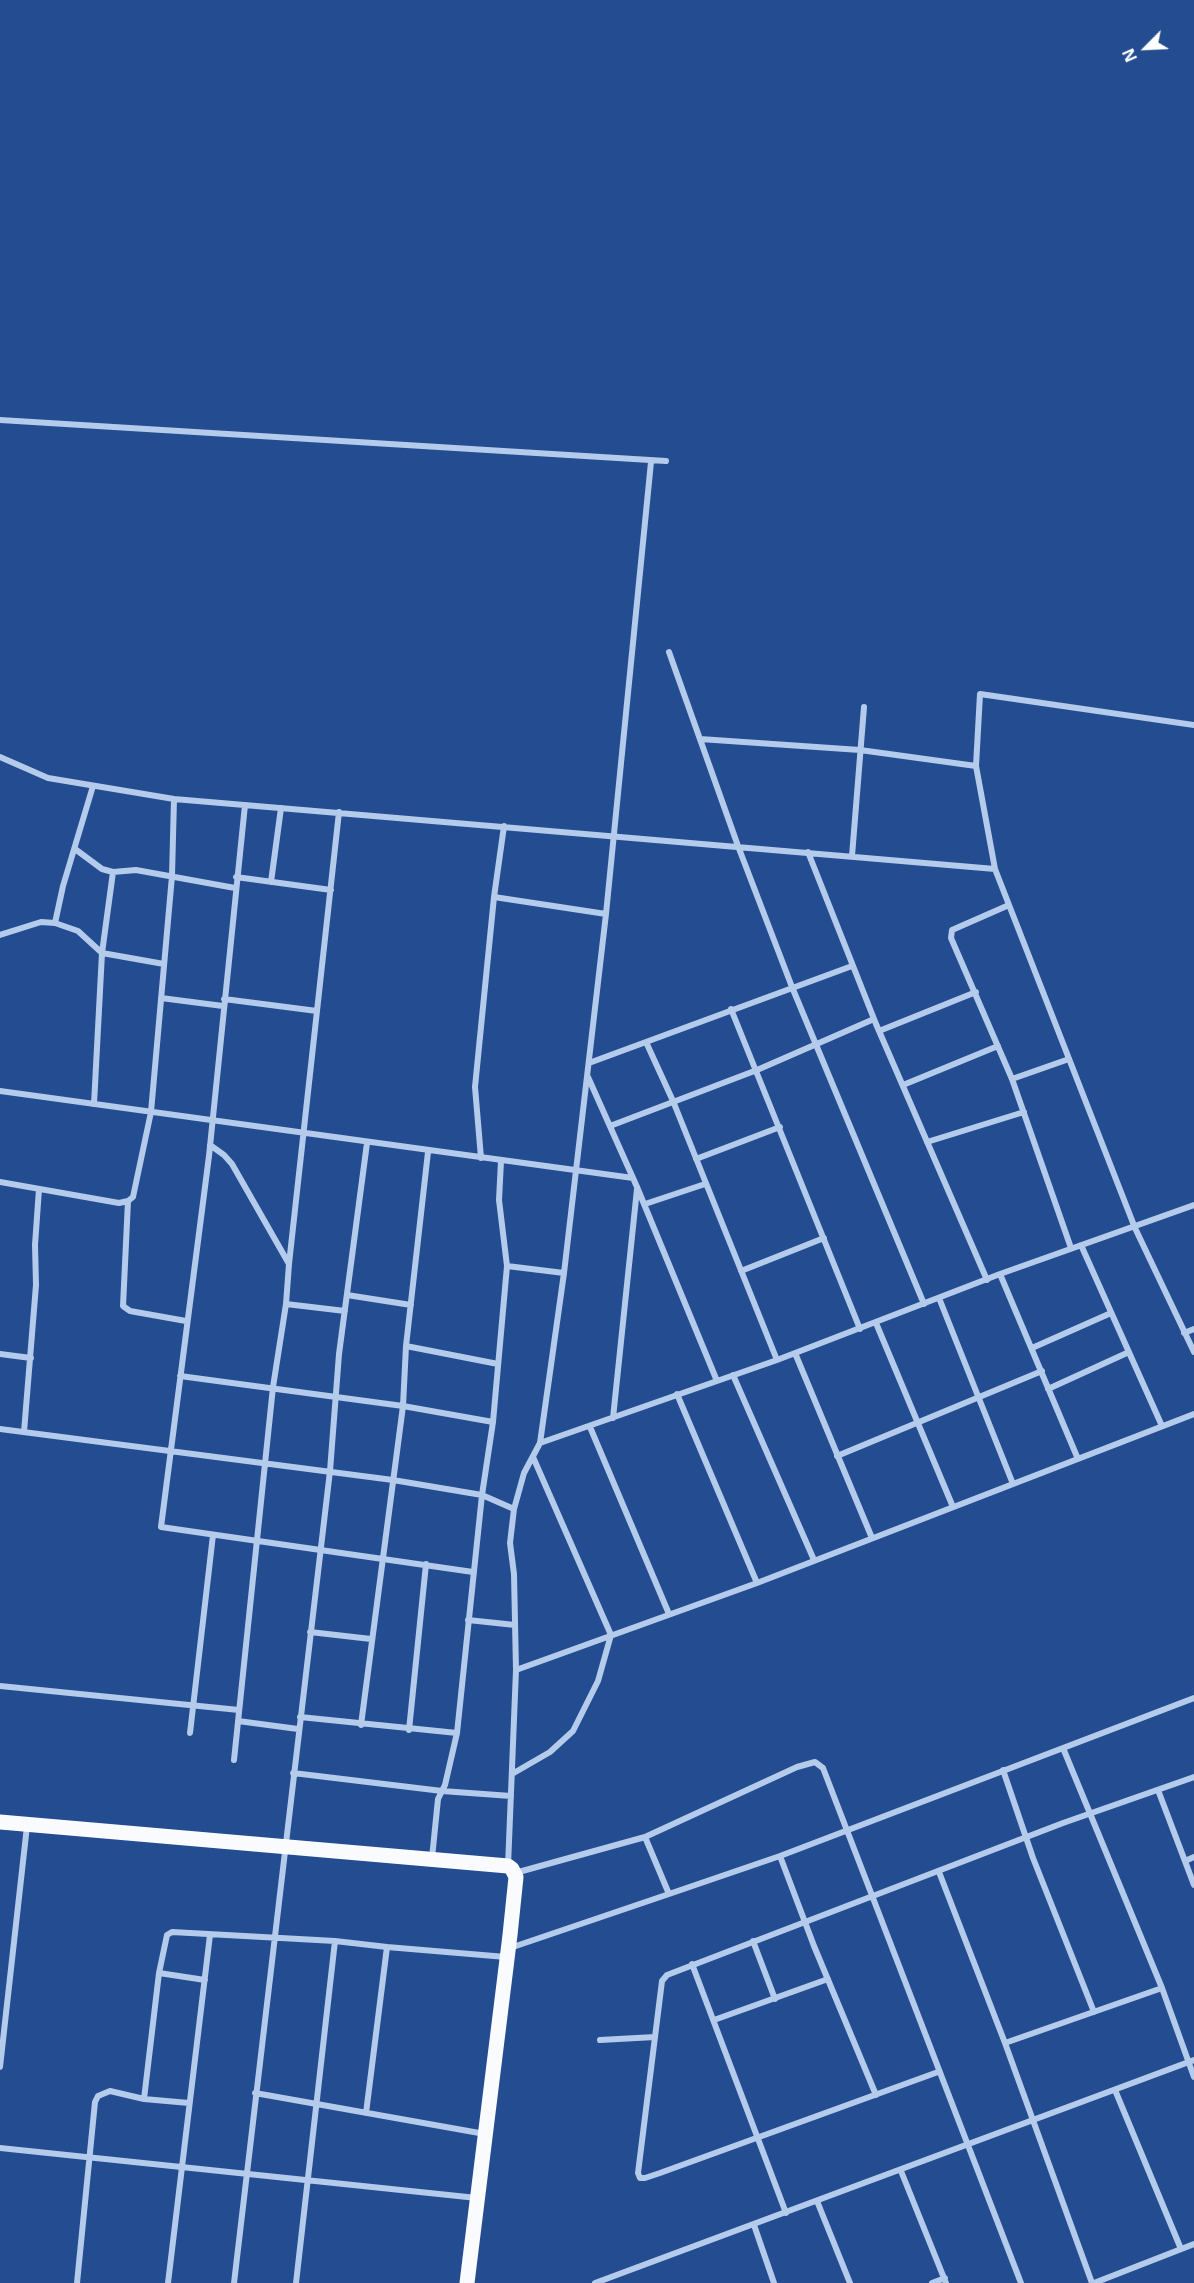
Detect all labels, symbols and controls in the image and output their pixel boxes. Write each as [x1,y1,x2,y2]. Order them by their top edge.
north arrow [1116,18,1176,78]
text: N [1117,45,1142,66]

